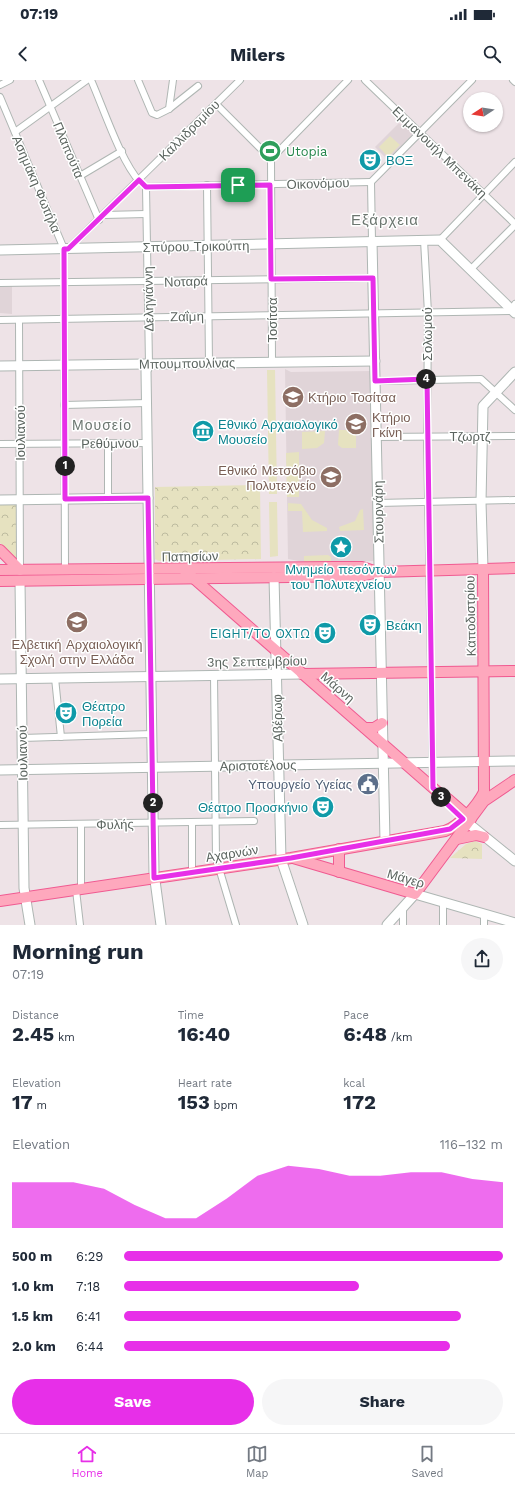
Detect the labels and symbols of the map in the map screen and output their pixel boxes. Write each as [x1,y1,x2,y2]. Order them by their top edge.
north arrow [463,92,503,132]
street label: Καλλιδρομίου [156,97,223,164]
street label: Εμμανουήλ Μπενάκη [389,103,490,201]
street label: Πλαπούτα [50,120,87,181]
street label: Ασημάκη Φωτήλα [9,133,64,236]
sports icon: Utopia [257,138,283,164]
place label: Utopia [286,144,328,159]
theatre icon: ΒΟΞ [357,147,383,173]
place label: ΒΟΞ [386,153,413,168]
pin [221,168,255,202]
street label: Οικονόμου [286,175,350,192]
district label: Εξάρχεια [351,211,419,229]
street label: Σπύρου Τρικούπη [143,238,249,255]
street label: Δεληγιάννη [140,266,157,332]
street label: Νοταρά [164,273,209,290]
street label: Τοσίτσα [265,297,280,343]
street label: Σολωμού [420,307,435,361]
street label: Ζαΐμη [170,309,204,324]
street label: Μπουμπουλίνας [139,355,235,372]
pin: 4 [416,369,436,389]
school or university icon: Κτήριο Τοσίτσα [280,384,306,410]
place label: Κτήριο Τοσίτσα [308,390,397,405]
street label: Ιουλιανού [13,405,28,461]
place label: Κτήριο Γκίνη [372,410,411,440]
school or university icon: Κτήριο Γκίνη [343,411,369,437]
district label: Μουσείο [72,417,132,433]
place label: Εθνικό Αρχαιολογικό Μουσείο [218,417,338,447]
museum icon: Εθνικό Αρχαιολογικό Μουσείο [190,418,216,444]
street label: Τζωρτζ [450,429,491,444]
street label: Ρεθύμνου [81,435,139,452]
pin: 1 [55,456,75,476]
place label: Εθνικό Μετσόβιο Πολυτεχνείο [218,463,316,493]
school or university icon: Εθνικό Μετσόβιο Πολυτεχνείο [318,464,344,490]
street label: Στουρνάρη [370,480,387,543]
place icon: Μνημείο πεσόντων του Πολυτεχνείου [328,534,354,560]
street label: Πατησίων [161,549,219,564]
place label: Μνημείο πεσόντων του Πολυτεχνείου [285,562,397,592]
street label: Καποδιστρίου [462,575,479,656]
school or university icon: Ελβετική Αρχαιολογική Σχολή στην Ελλάδα [64,609,90,635]
theatre icon: Βεάκη [357,612,383,638]
place label: Βεάκη [386,618,422,633]
theatre icon: EIGHT/TO OXTΩ [312,620,338,646]
place label: EIGHT/TO OXTΩ [210,626,310,641]
place label: Ελβετική Αρχαιολογική Σχολή στην Ελλάδα [11,637,143,667]
street label: 3ης Σεπτεμβρίου [207,653,307,670]
street label: Μάρνη [318,669,357,706]
street label: Αβέρωφ [270,694,285,742]
place label: Θέατρο Πορεία [82,699,125,729]
theatre icon: Θέατρο Πορεία [53,700,79,726]
street label: Ιουλιανού [15,725,30,781]
street label: Αριστοτέλους [219,757,297,774]
public building icon: Υπουργείο Υγείας [355,771,381,797]
place label: Υπουργείο Υγείας [248,777,352,792]
pin: 3 [431,787,451,807]
pin: 2 [143,793,163,813]
theatre icon: Θέατρο Προσκήνιο [310,794,336,820]
place label: Θέατρο Προσκήνιο [198,800,308,815]
street label: Φυλής [96,817,134,832]
street label: Αχαρνών [205,842,259,865]
street label: Μάγερ [386,866,426,891]

